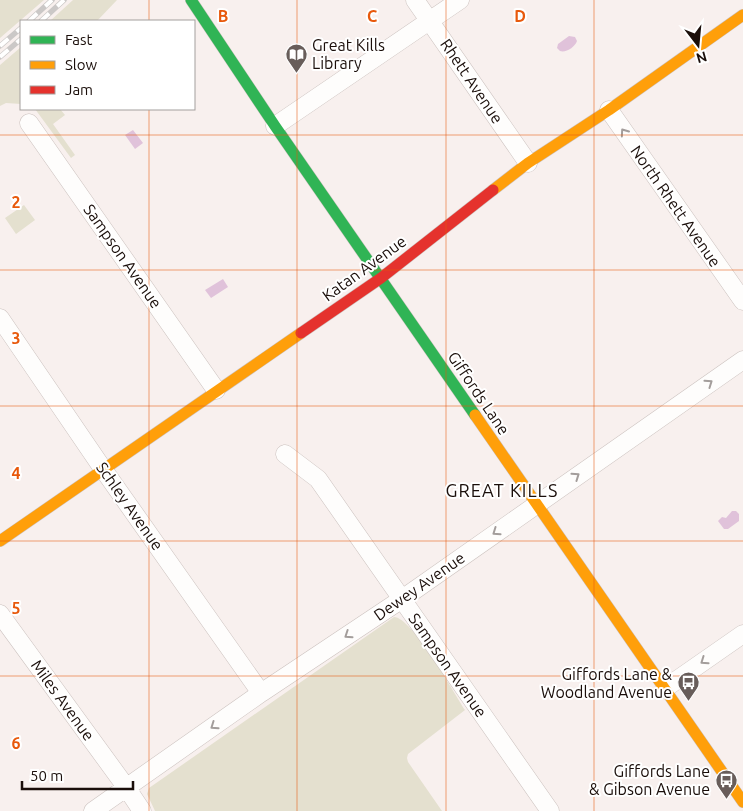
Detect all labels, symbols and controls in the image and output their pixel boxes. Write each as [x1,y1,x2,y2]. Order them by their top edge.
text: B [218,7,228,25]
text: C [367,7,377,25]
text: D [514,7,526,25]
legend [20,20,195,110]
north arrow [673,20,723,70]
text: Fast [65,31,93,48]
street label: Rhett Avenue [437,35,507,127]
place label: Great Kills Library [312,36,385,72]
library icon: Great Kills Library [284,42,308,73]
text: N [694,48,709,67]
text: Slow [65,56,98,73]
text: Jam [65,81,93,98]
one-way arrow [621,129,630,138]
street label: North Rhett Avenue [627,142,725,270]
text: 2 [11,193,21,211]
street label: Sampson Avenue [80,201,166,311]
street label: Katan Avenue [319,232,409,304]
text: 3 [11,329,21,347]
street label: Giffords Lane [445,348,513,438]
one-way arrow [703,380,713,389]
street label: Schley Avenue [93,459,167,553]
text: 4 [11,464,21,482]
one-way arrow [570,473,580,482]
district label: GREAT KILLS [446,480,558,500]
one-way arrow [492,526,502,535]
street label: Dewey Avenue [370,548,468,624]
text: 5 [11,599,21,617]
street label: Sampson Avenue [405,610,491,720]
one-way arrow [344,629,354,638]
one-way arrow [700,655,710,664]
street label: Miles Avenue [28,656,98,744]
place label: Giffords Lane & Woodland Avenue [541,665,673,701]
bus stop icon: Giffords Lane & Woodland Avenue [676,671,700,702]
one-way arrow [210,720,219,729]
text: 6 [11,734,21,752]
scale bar [22,758,134,790]
place label: Giffords Lane & Gibson Avenue [589,762,710,798]
text: 50 m [30,767,63,784]
bus stop icon: Giffords Lane & Gibson Avenue [714,768,738,799]

